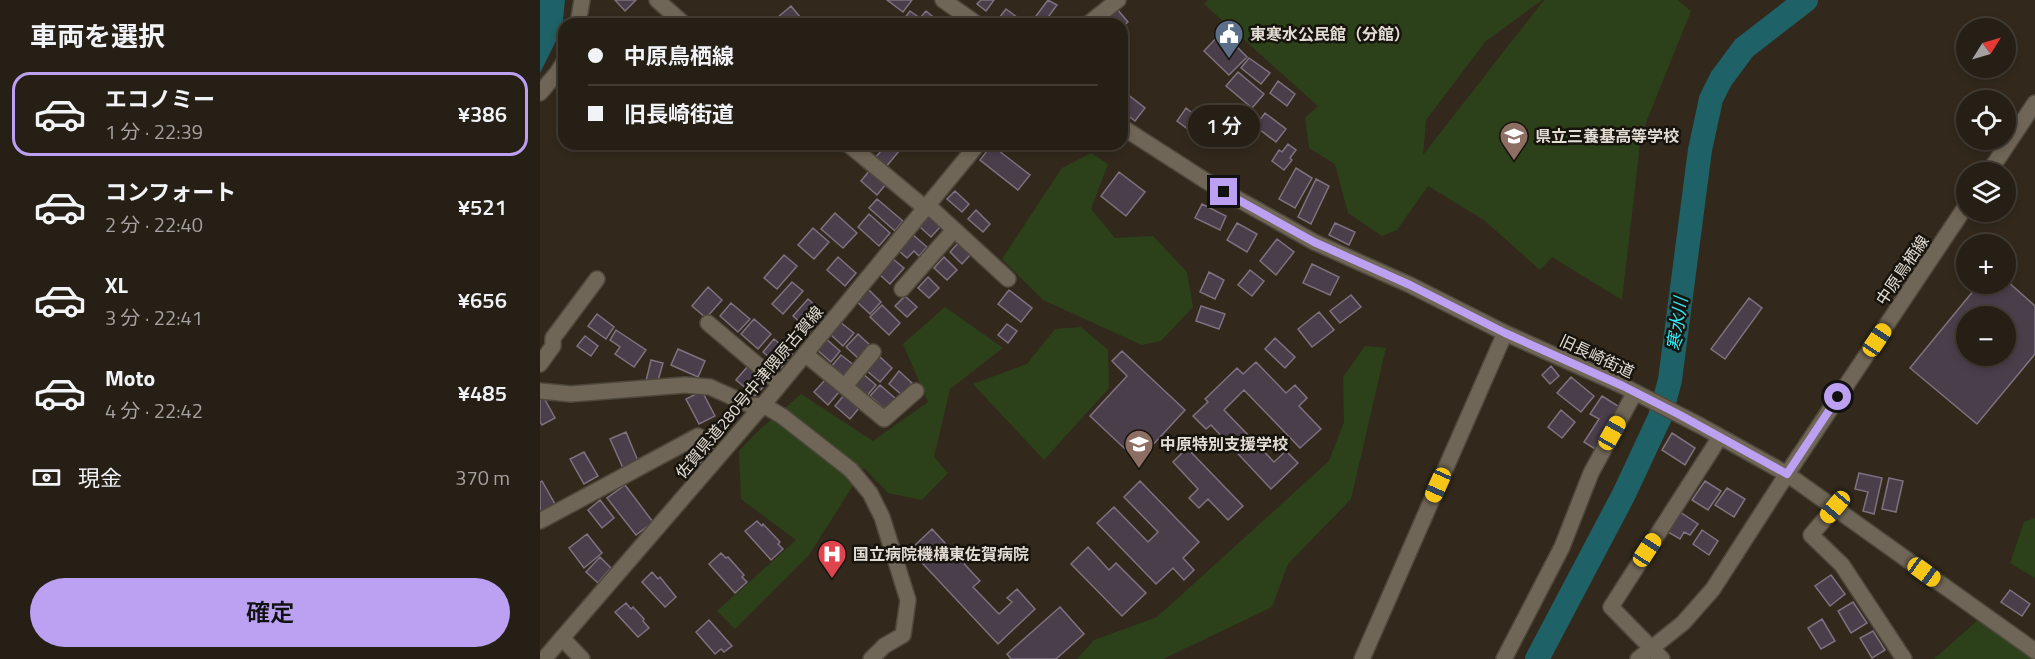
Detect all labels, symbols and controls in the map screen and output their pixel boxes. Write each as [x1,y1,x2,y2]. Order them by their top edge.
text: 車両を選択 [30,15,165,56]
public building icon: 東寒水公民館（分館） [1213,18,1245,60]
north arrow [1956,18,2016,78]
map controls [1956,18,2016,366]
place label: 東寒水公民館（分館） [1250,22,1410,46]
text: 中原鳥栖線 [624,39,734,73]
text: エコノミー [105,82,215,116]
icon: car [33,87,87,141]
button: locate [1956,90,2016,150]
text: ¥386 [458,97,507,131]
text: 旧長崎街道 [624,97,734,131]
callout: 1 分 [1188,105,1260,147]
text: 1 分 [1206,110,1242,141]
text: 1 分 · 22:39 [105,116,203,147]
school or university icon: 県立三養基高等学校 [1498,120,1530,162]
place label: 県立三養基高等学校 [1535,124,1679,148]
button: layers [1956,162,2016,222]
text: コンフォート [105,175,236,209]
route end [1210,178,1237,205]
icon: car [33,180,87,234]
text: ¥521 [458,190,507,224]
text: 2 分 · 22:40 [105,209,203,240]
street label: 中原鳥栖線 [1870,230,1934,310]
button: + [1956,234,2016,294]
text: XL [105,268,128,302]
icon: car [33,273,87,327]
text: ¥656 [458,283,507,317]
water label: 寒水川 [1660,293,1694,353]
street label: 佐賀県道280号中津隈原古賀線 [669,300,829,484]
text: 3 分 · 22:41 [105,302,203,333]
button: − [1956,306,2016,366]
car [1859,320,1895,360]
street label: 旧長崎街道 [1556,328,1638,384]
text: Moto [105,361,155,395]
icon: car [33,366,87,420]
text: ¥485 [458,376,507,410]
route start [1824,383,1851,410]
text: 4 分 · 22:42 [105,395,203,426]
car [1595,413,1629,453]
school or university icon: 中原特別支援学校 [1123,428,1155,470]
place label: 中原特別支援学校 [1160,432,1288,456]
icon: cash [30,461,63,494]
text: 現金 [78,461,122,495]
text: 370 m [455,462,510,493]
car [1422,465,1454,505]
car [1817,487,1853,527]
car [1630,530,1664,570]
hospital icon: 国立病院機構東佐賀病院 [816,538,848,580]
place label: 国立病院機構東佐賀病院 [853,542,1029,566]
car [1904,554,1944,590]
button: 確定 [30,578,510,647]

